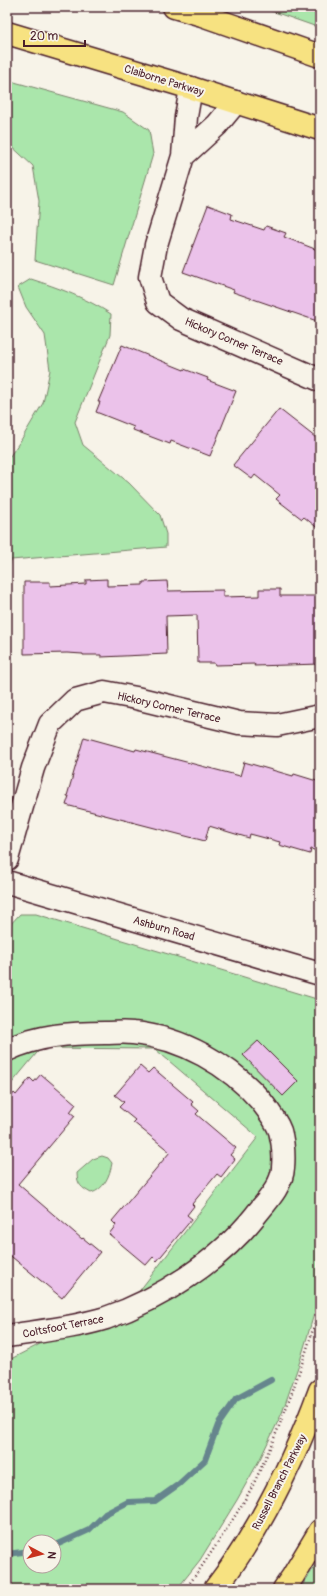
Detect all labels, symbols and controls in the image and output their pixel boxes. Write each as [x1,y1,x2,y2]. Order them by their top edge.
scale bar [24,22,85,48]
text: 20 m [30,29,59,44]
street label: Claiborne Parkway [123,62,205,99]
street label: Hickory Corner Terrace [183,315,285,368]
street label: Hickory Corner Terrace [116,689,222,726]
street label: Ashburn Road [132,913,196,943]
street label: Coltsfoot Terrace [22,1312,105,1341]
street label: Russell Branch Parkway [250,1432,309,1532]
north arrow [22,1534,62,1574]
text: N [44,1551,58,1560]

